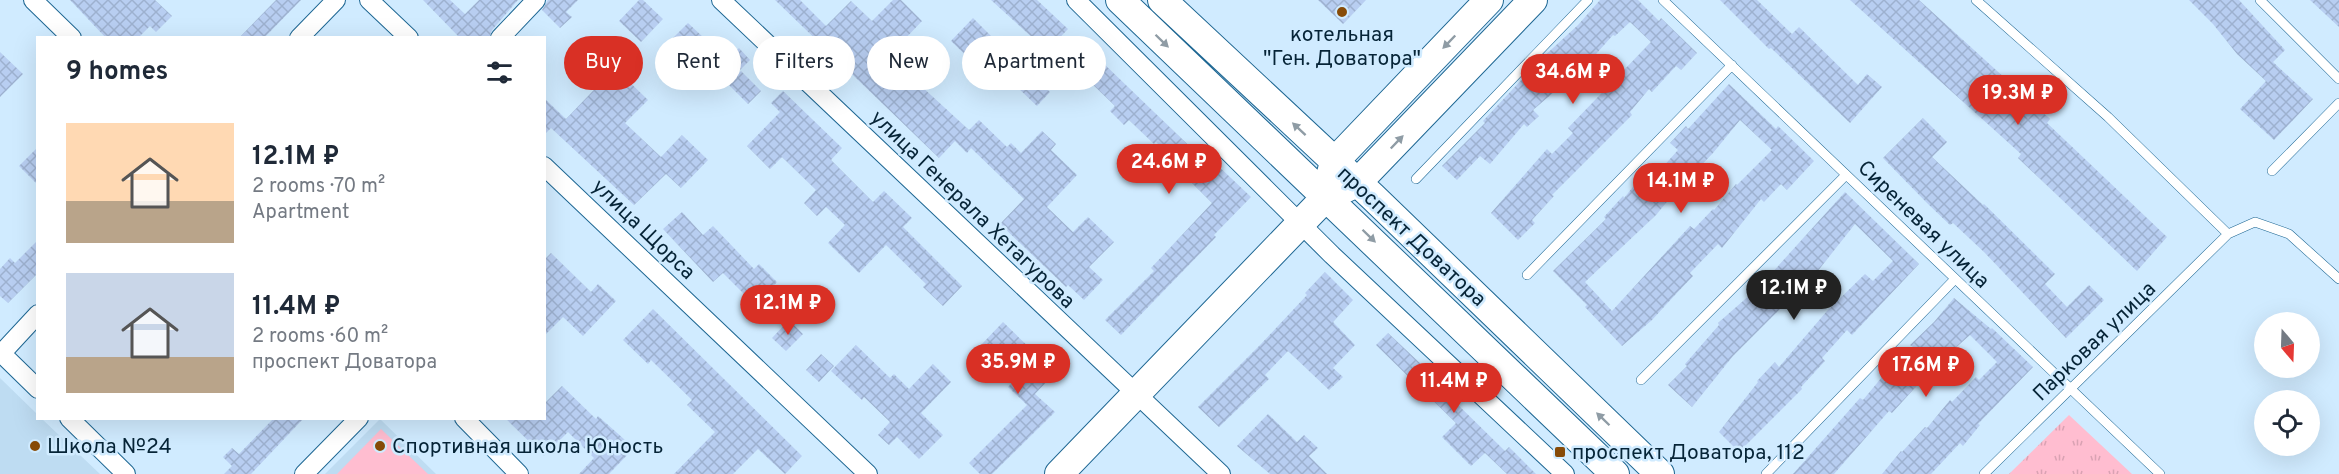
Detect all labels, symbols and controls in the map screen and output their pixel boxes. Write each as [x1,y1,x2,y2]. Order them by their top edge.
marker: котельная "Ген. Доватора" [1335,5,1349,19]
place label: котельная "Ген. Доватора" [1263,22,1421,73]
one-way arrow [1155,33,1169,47]
one-way arrow [1442,35,1456,49]
chip: Buy [564,36,643,90]
chip: Rent [655,36,741,90]
chip: Filters [753,36,855,90]
chip: New [867,36,950,90]
chip: Apartment [962,36,1106,90]
pin: 34.6M ₽ [1518,54,1628,105]
text: 9 homes [66,56,168,89]
icon: filters [483,56,516,89]
text: 34.6M ₽ [1535,60,1611,86]
pin: 19.3M ₽ [1963,75,2073,126]
text: 19.3M ₽ [1982,81,2054,107]
street label: улица Генерала Хетагурова [864,105,1080,315]
one-way arrow [1291,122,1306,136]
one-way arrow [1390,135,1404,149]
text: 12.1M ₽ [252,141,340,174]
pin: 24.6M ₽ [1114,144,1224,195]
icon: home [114,147,186,219]
text: 24.6M ₽ [1131,150,1207,176]
street label: Сиреневая улица [1851,155,1995,295]
street label: проспект Доватора [1331,161,1491,313]
pin: 14.1M ₽ [1626,163,1736,214]
text: 14.1M ₽ [1647,169,1715,195]
text: 2 rooms · 70 m² [252,174,385,200]
street label: улица Щорса [585,174,700,286]
text: Apartment [252,200,350,226]
one-way arrow [1361,229,1375,243]
pin: 12.1M ₽ [1739,270,1849,321]
text: 12.1M ₽ [1760,276,1828,302]
street label: Парковая улица [2028,277,2162,408]
pin: 12.1M ₽ [733,285,843,336]
text: 11.4M ₽ [252,291,341,324]
text: 12.1M ₽ [754,291,822,317]
icon: home [114,297,186,369]
north arrow [2254,312,2320,378]
map controls [2254,312,2320,456]
text: 2 rooms · 60 m² [252,324,388,350]
pin: 35.9M ₽ [963,344,1073,395]
pin: 17.6M ₽ [1871,347,1981,398]
text: проспект Доватора [252,350,437,376]
text: 35.9M ₽ [980,350,1056,376]
text: 17.6M ₽ [1892,353,1960,379]
pin: 11.4M ₽ [1399,363,1509,414]
text: 11.4M ₽ [1420,369,1488,395]
button: locate [2254,390,2320,456]
one-way arrow [1595,412,1610,426]
place label: Школа №24 [47,434,172,461]
place label: Спортивная школа Юность [392,434,663,461]
marker: Школа №24 [28,439,42,453]
marker: Спортивная школа Юность [373,439,387,453]
place label: проспект Доватора, 112 [1572,440,1805,467]
marker: проспект Доватора, 112 [1553,445,1567,459]

